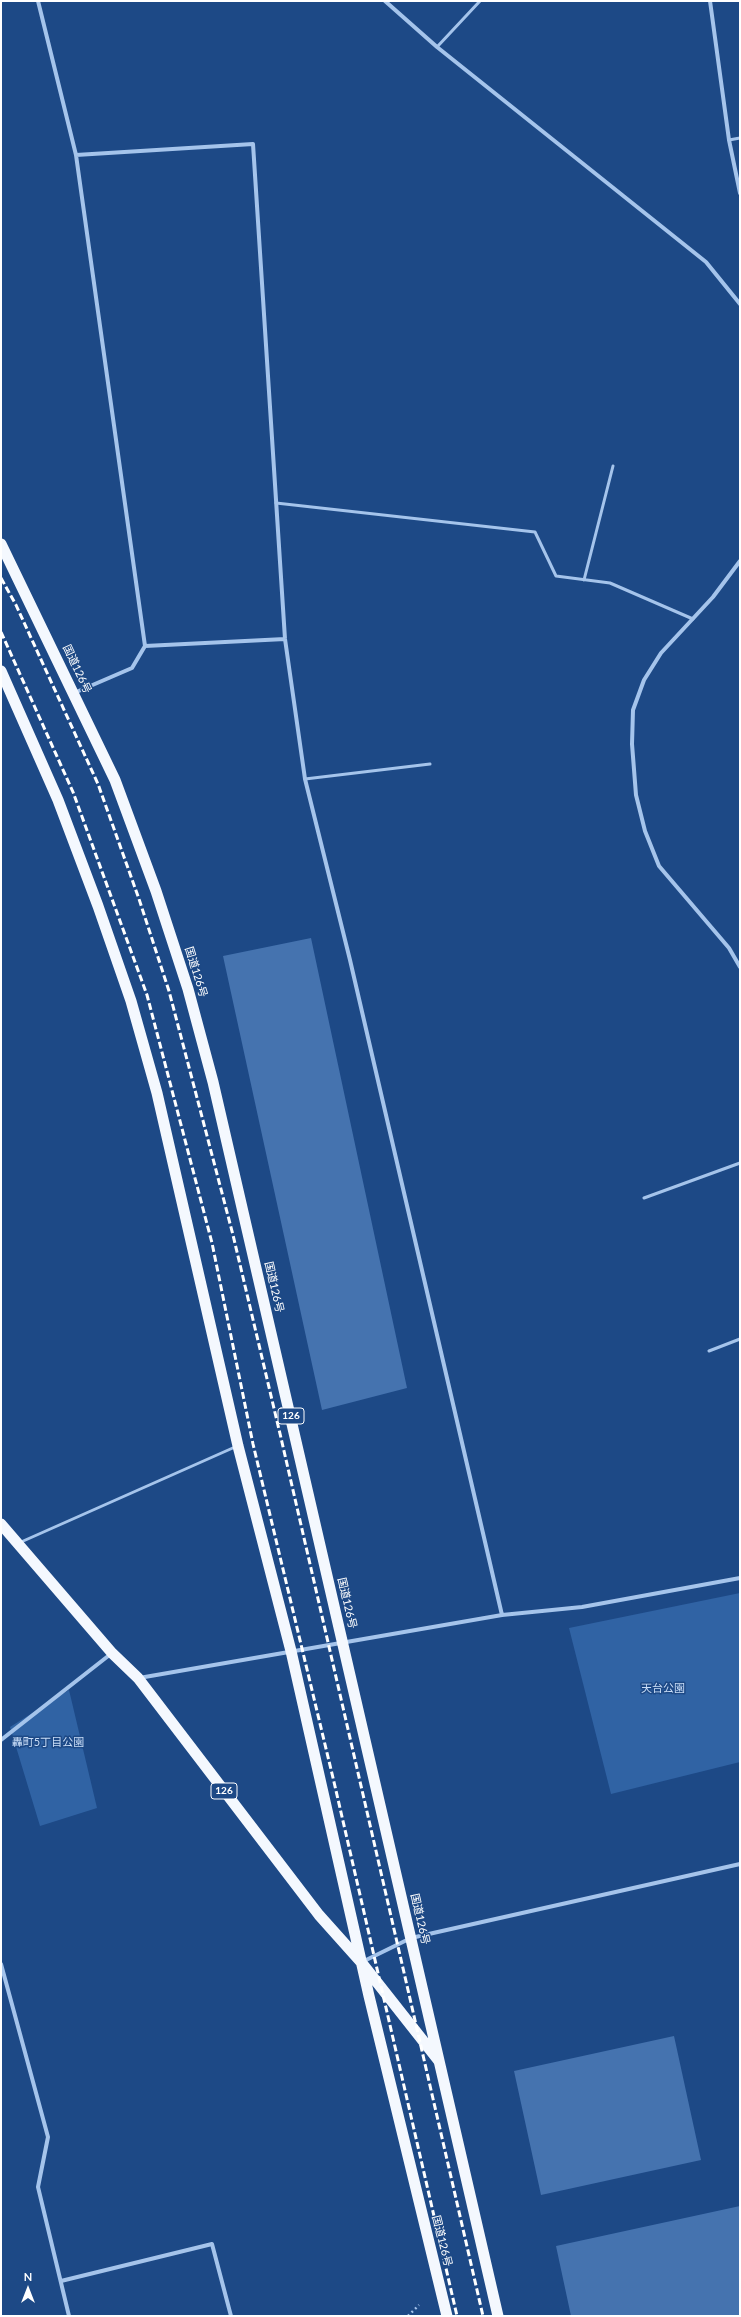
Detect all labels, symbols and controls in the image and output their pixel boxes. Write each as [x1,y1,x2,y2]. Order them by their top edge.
street label: 国道126号 [60,643,94,695]
street label: 国道126号 [182,945,210,999]
street label: 国道126号 [262,1260,286,1314]
road number: 126 [278,1408,304,1424]
street label: 国道126号 [335,1576,359,1630]
park label: 天台公園 [641,1681,685,1695]
park label: 轟町5丁目公園 [12,1735,84,1749]
road number: 126 [211,1783,237,1799]
street label: 国道126号 [408,1892,432,1946]
street label: 国道126号 [429,2214,455,2268]
north arrow [8,2269,48,2309]
text: N [24,2270,32,2283]

